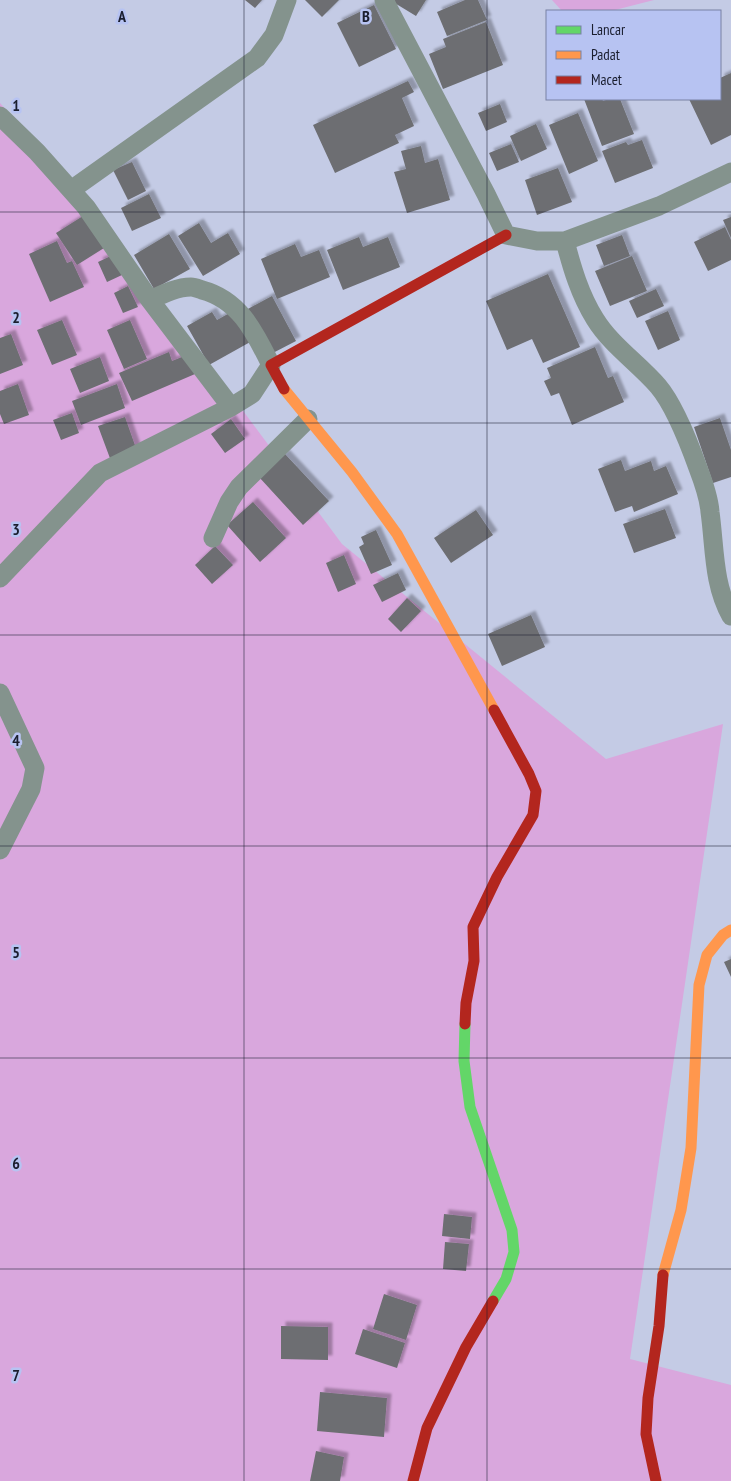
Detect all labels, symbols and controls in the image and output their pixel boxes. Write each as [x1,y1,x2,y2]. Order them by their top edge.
text: A [117,6,127,26]
text: B [362,6,370,26]
legend [546,10,721,100]
text: Lancar [591,20,626,39]
text: Padat [591,45,620,64]
text: Macet [591,70,622,89]
text: 1 [12,95,20,115]
text: 2 [12,307,20,327]
text: 3 [12,519,20,539]
text: 4 [12,730,20,750]
text: 5 [12,942,20,962]
text: 6 [12,1153,20,1173]
text: 7 [12,1365,20,1385]

